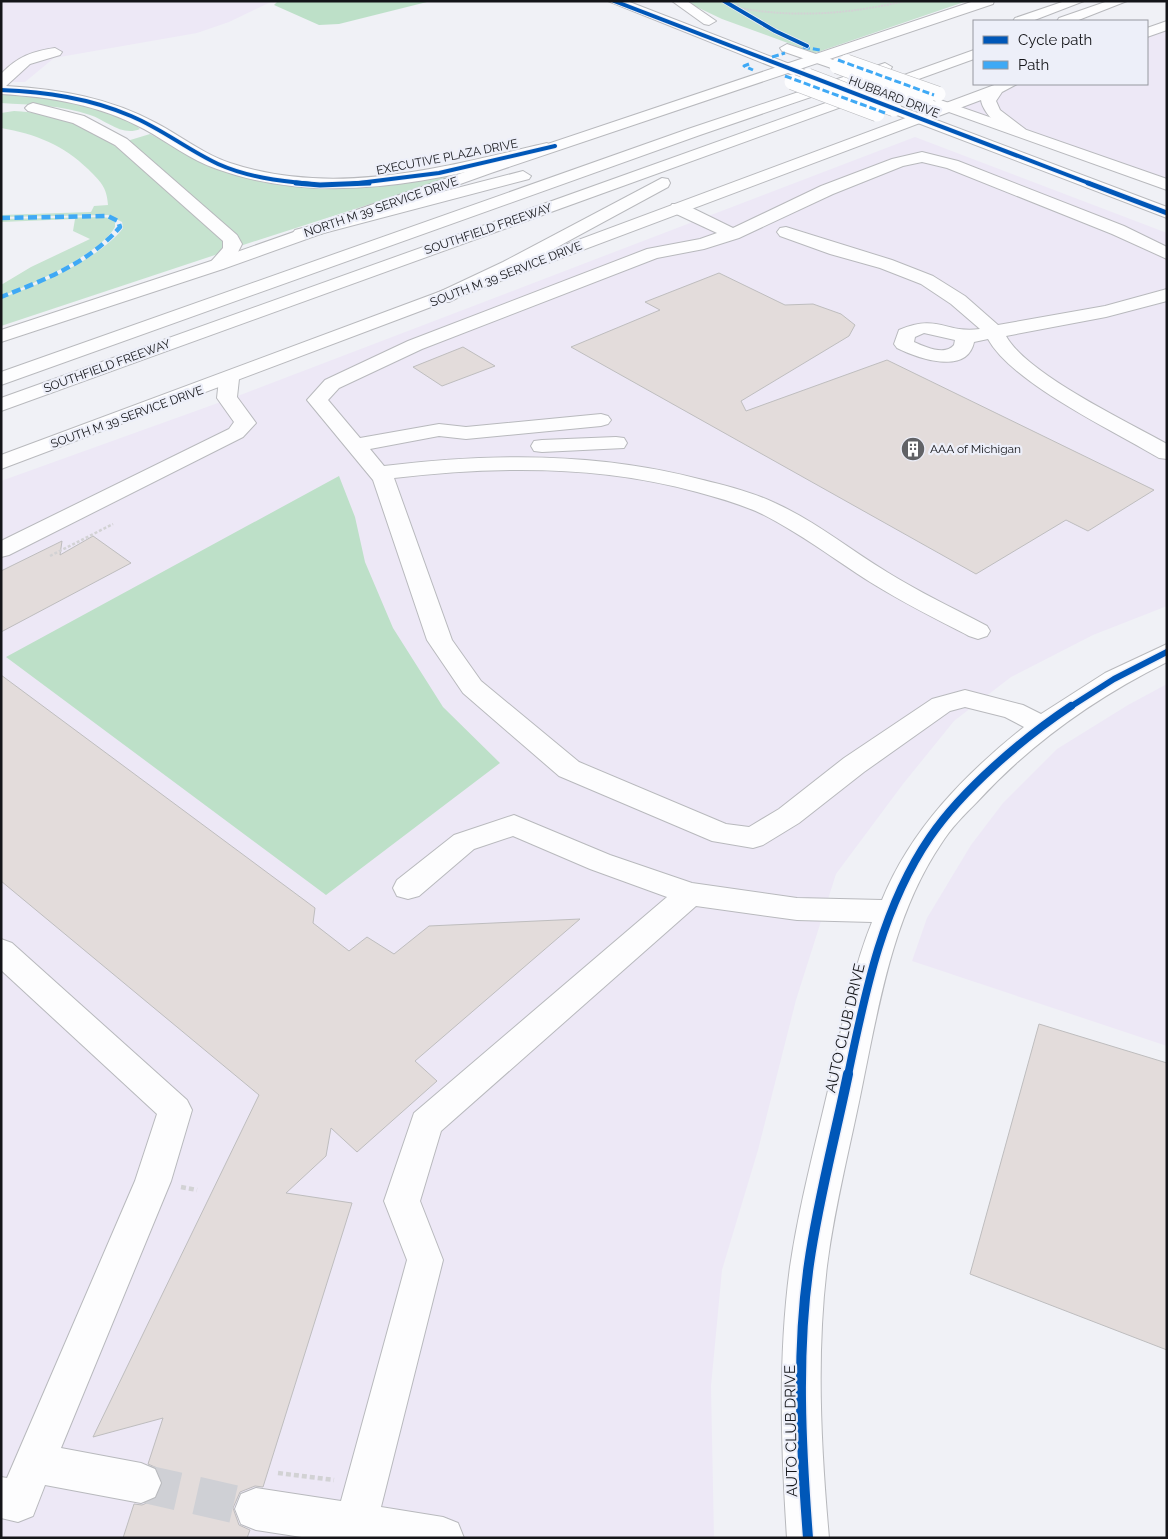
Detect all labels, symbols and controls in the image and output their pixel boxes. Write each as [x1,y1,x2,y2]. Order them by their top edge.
legend [973,20,1148,85]
text: Cycle path [1018,31,1092,49]
text: Path [1018,56,1049,74]
street label: HUBBARD DRIVE [847,73,941,121]
street label: EXECUTIVE PLAZA DRIVE [375,136,519,178]
street label: NORTH M 39 SERVICE DRIVE [302,174,460,240]
street label: SOUTHFIELD FREEWAY [422,201,554,257]
street label: SOUTH M 39 SERVICE DRIVE [428,239,584,309]
street label: SOUTHFIELD FREEWAY [42,336,172,395]
street label: SOUTH M 39 SERVICE DRIVE [49,383,205,451]
building icon: AAA of Michigan [900,436,926,462]
place label: AAA of Michigan [930,442,1021,456]
street label: AUTO CLUB DRIVE [821,962,869,1094]
street label: AUTO CLUB DRIVE [781,1365,801,1497]

